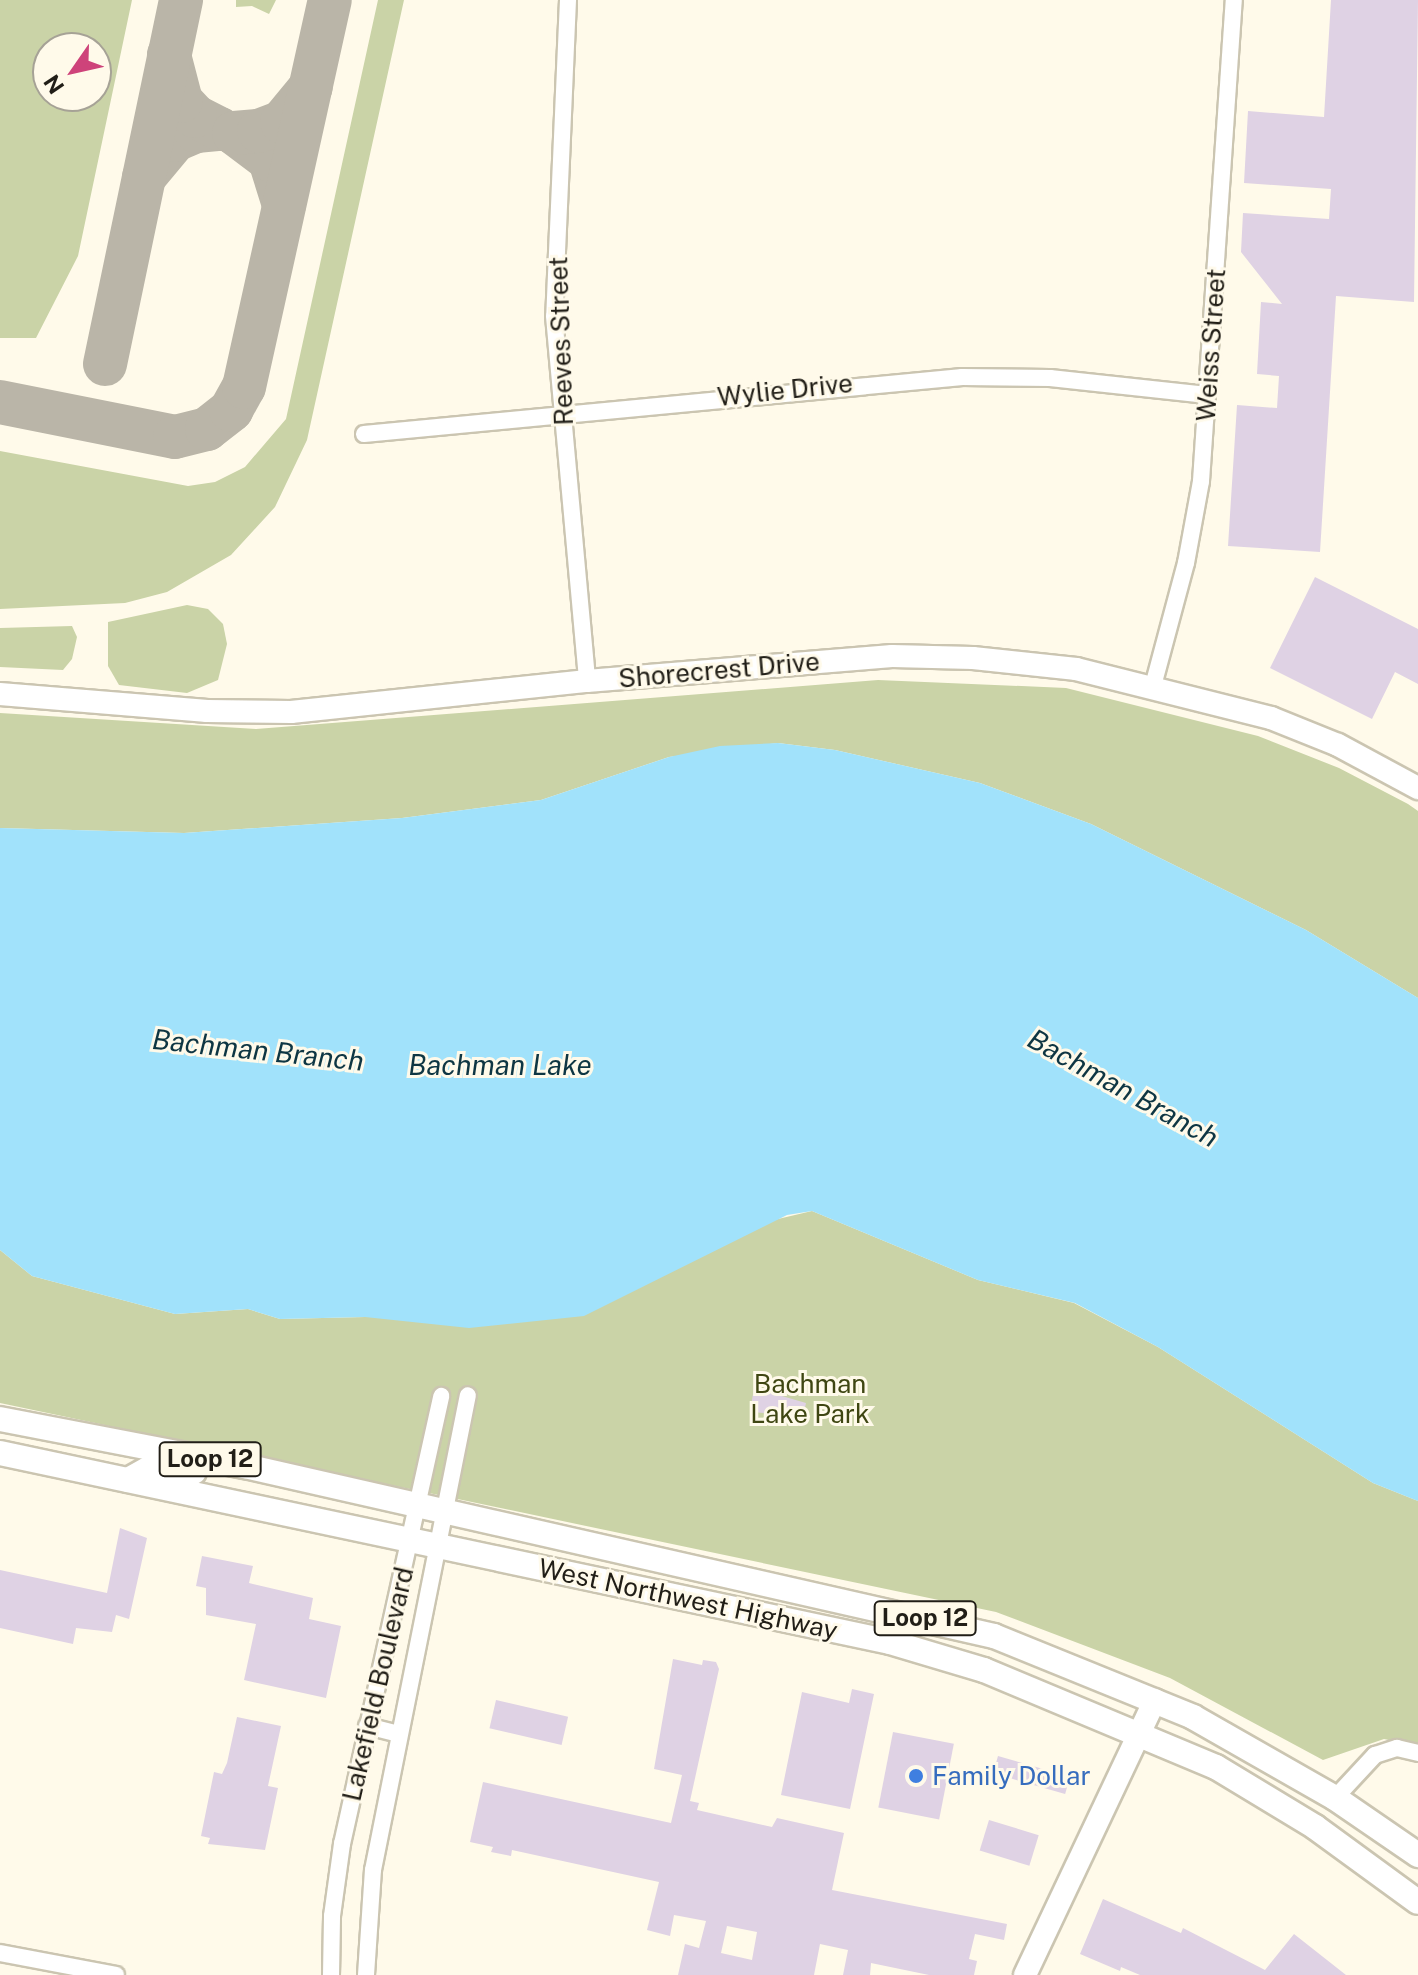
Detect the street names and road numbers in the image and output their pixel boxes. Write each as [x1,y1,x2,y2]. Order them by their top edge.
street label: Reeves Street [542,256,580,426]
street label: Weiss Street [1190,267,1232,423]
street label: Wylie Drive [716,367,854,413]
street label: Shorecrest Drive [617,646,821,694]
road number: Loop 12 [158,1439,262,1479]
street label: West Northwest Highway [536,1552,840,1646]
street label: Lakefield Boulevard [336,1564,420,1804]
road number: Loop 12 [873,1598,977,1638]

